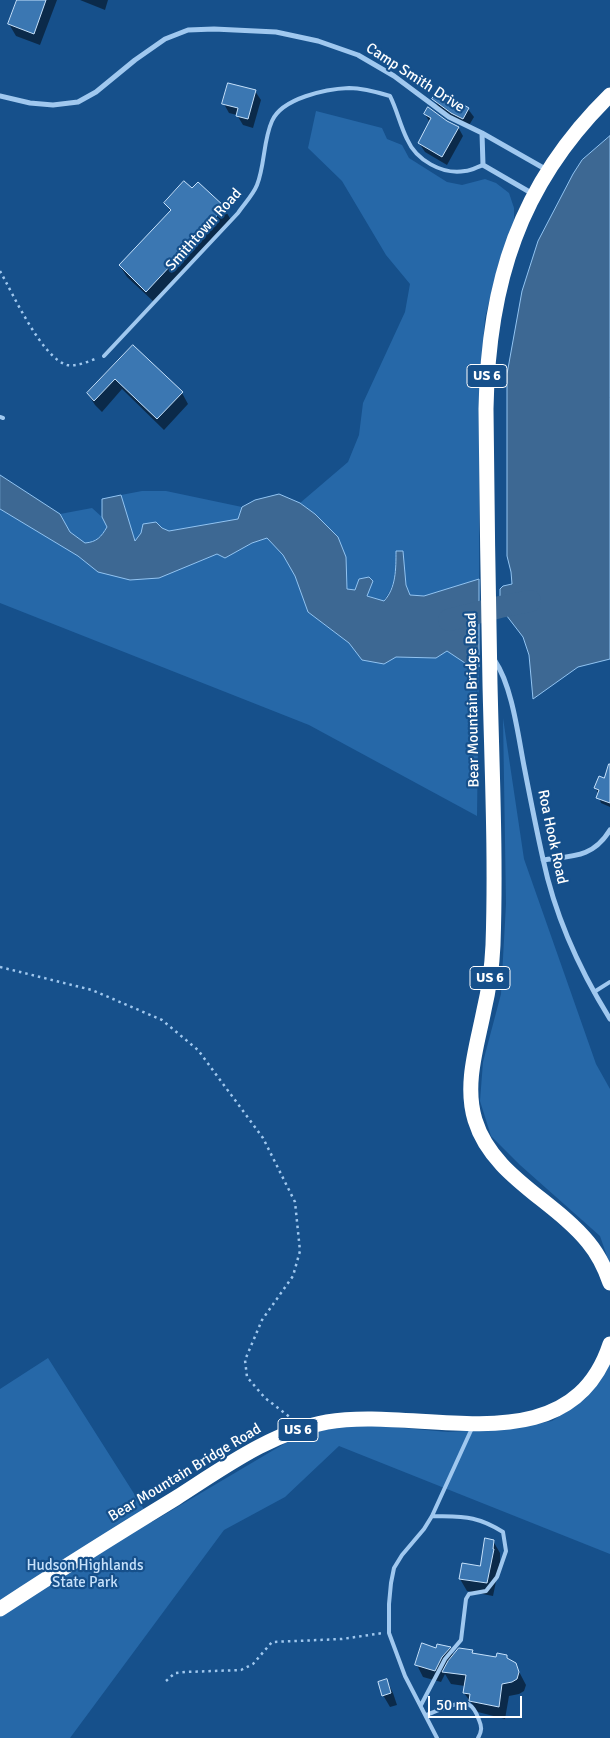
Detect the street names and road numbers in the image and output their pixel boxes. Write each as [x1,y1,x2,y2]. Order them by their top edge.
street label: Camp Smith Drive [362,39,468,117]
street label: Smithtown Road [162,185,246,275]
road number: US 6 [467,364,507,388]
street label: Bear Mountain Bridge Road [462,612,484,788]
street label: Roa Hook Road [533,788,571,886]
road number: US 6 [470,966,510,990]
road number: US 6 [278,1418,318,1442]
street label: Bear Mountain Bridge Road [105,1420,265,1526]

